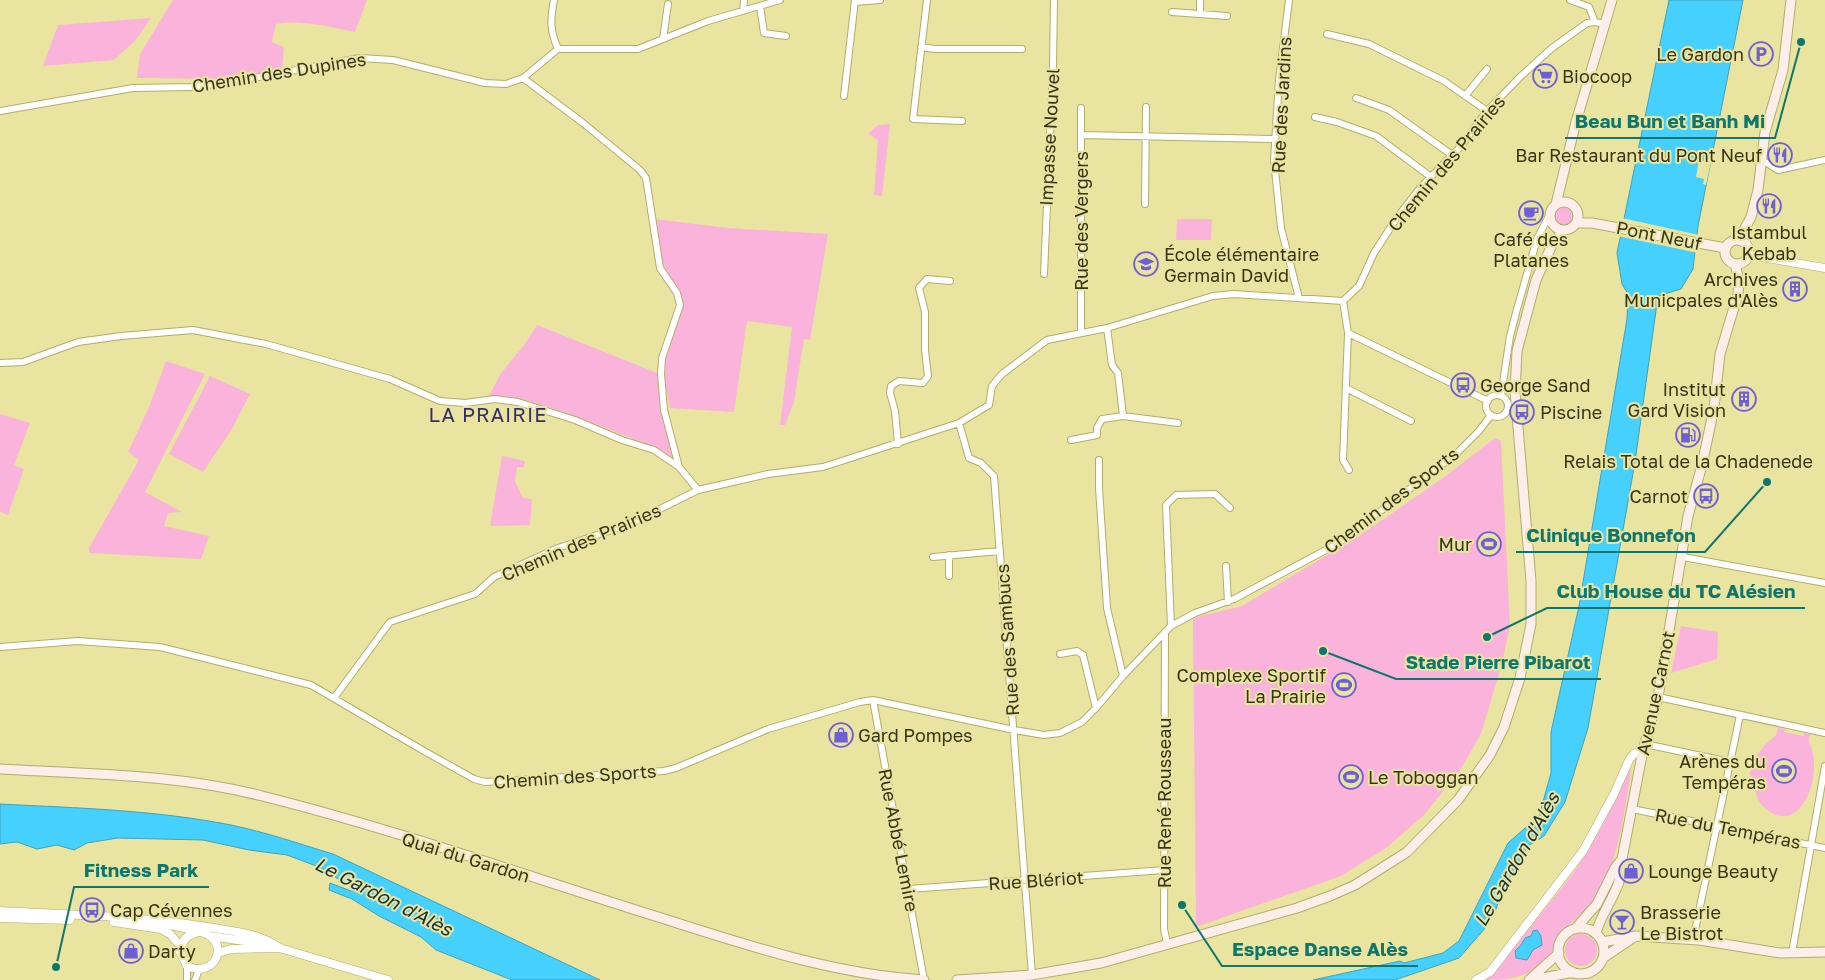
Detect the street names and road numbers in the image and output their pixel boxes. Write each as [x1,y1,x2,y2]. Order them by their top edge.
street label: Rue des Jardins [1266,36,1296,174]
street label: Chemin des Dupines [190,47,368,97]
street label: Impasse Nouvel [1034,67,1064,207]
street label: Chemin des Prairies [1383,90,1509,236]
street label: Rue des Vergers [1070,151,1092,291]
street label: Pont Neuf [1614,216,1704,254]
street label: Chemin des Sports [1319,442,1463,558]
street label: Chemin des Prairies [498,498,664,586]
street label: Rue des Sambucs [991,563,1023,717]
street label: Avenue Carnot [1631,629,1679,757]
street label: Rue René Rousseau [1153,718,1175,888]
street label: Chemin des Sports [493,759,657,793]
street label: Rue Abbé Lemire [874,767,924,913]
street label: Rue du Tempéras [1653,803,1803,853]
street label: Quai du Gardon [399,827,533,887]
street label: Rue Blériot [988,866,1084,894]

